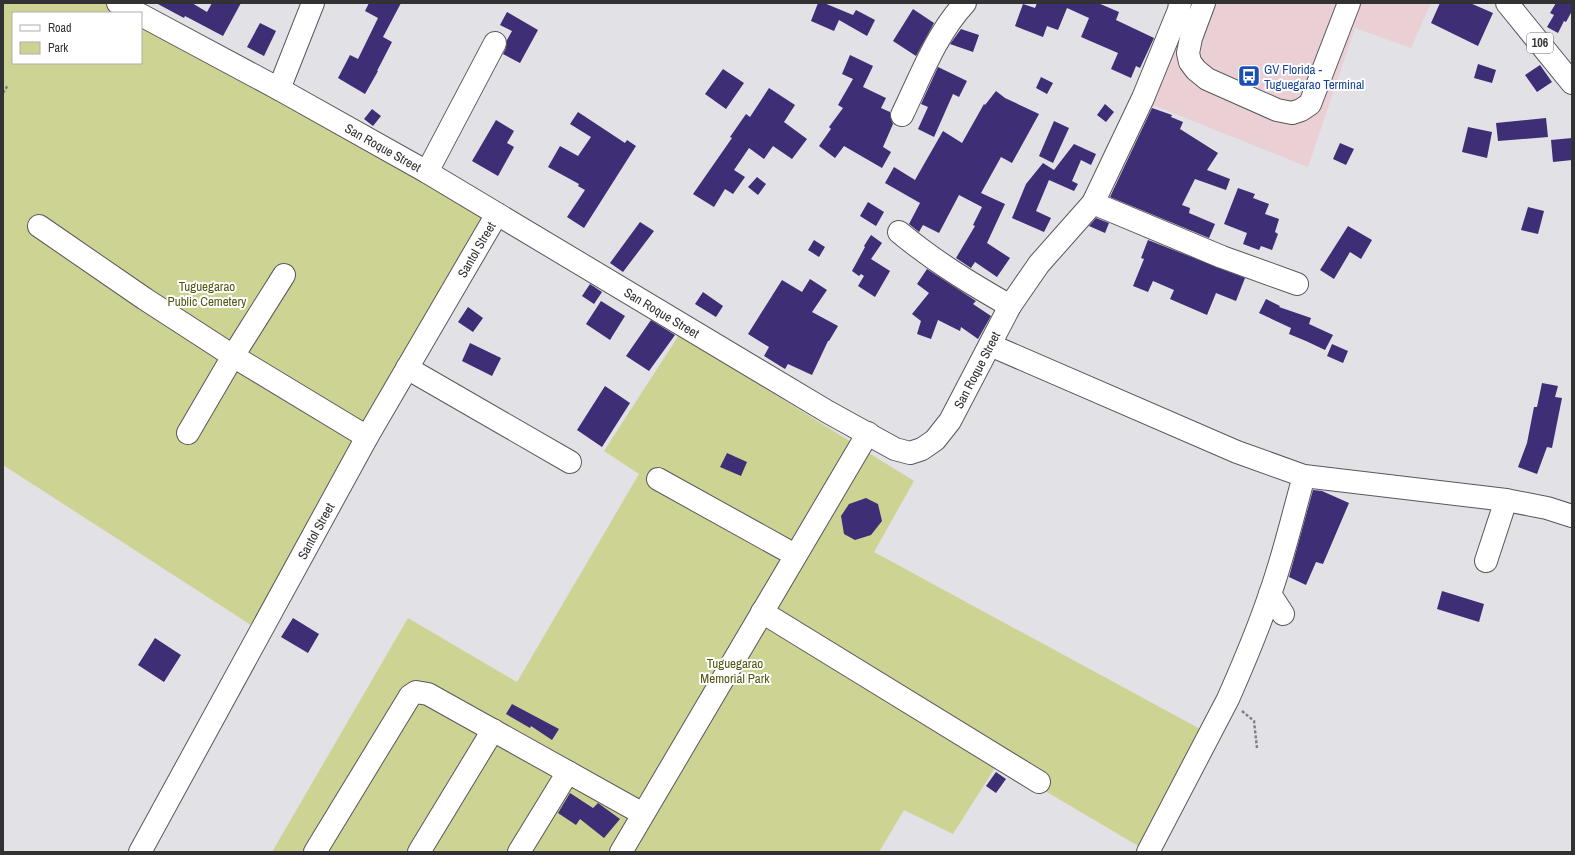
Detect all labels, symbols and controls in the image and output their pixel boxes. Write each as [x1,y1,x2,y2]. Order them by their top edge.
legend [12,12,142,64]
text: Road [48,20,72,36]
road number: 106 [1527,33,1553,53]
text: Park [48,40,68,56]
place label: GV Florida - Tuguegarao Terminal [1264,61,1364,93]
bus stop icon: GV Florida - Tuguegarao Terminal [1236,63,1262,89]
street label: San Roque Street [342,119,424,176]
street label: Santol Street [453,219,499,281]
park label: Tuguegarao Public Cemetery [168,278,247,310]
street label: San Roque Street [621,283,703,342]
street label: San Roque Street [950,328,1004,411]
street label: Santol Street [293,500,338,562]
park label: Tuguegarao Memorial Park [700,655,770,687]

